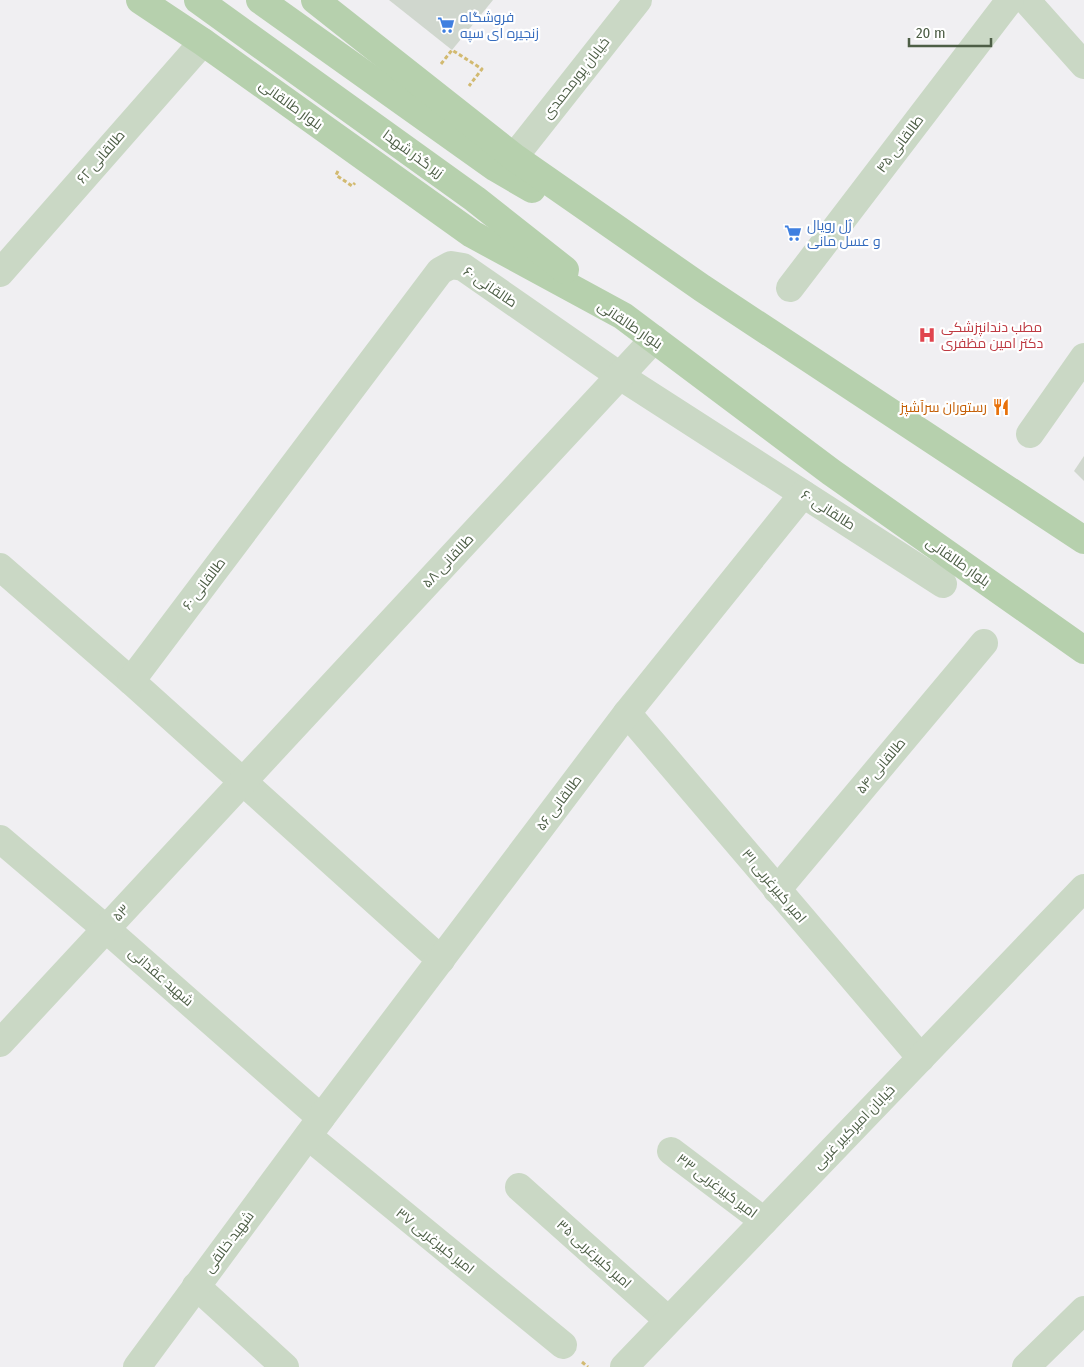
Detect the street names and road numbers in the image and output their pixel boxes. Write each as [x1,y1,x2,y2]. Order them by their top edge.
street label: خیابان پورمحمدی [539,34,614,123]
street label: بلوار طالقانی [256,76,326,134]
street label: طالقانی ۴۵ [873,112,927,176]
street label: زیر گذر شهدا [379,126,447,182]
street label: طالقانی ۶۲ [73,127,129,187]
street label: طالقانی ۶۰ [460,263,520,311]
street label: بلوار طالقانی [594,297,666,353]
street label: طالقانی ۶۰ [798,486,858,534]
street label: طالقانی ۵۸ [419,531,477,591]
street label: بلوار طالقانی [923,534,993,590]
street label: طالقانی ۶۰ [179,554,229,614]
street label: طالقانی ۵۴ [853,735,909,797]
street label: طالقانی ۵۶ [533,772,585,834]
street label: امیر کبیرغربی ۳۱ [738,846,810,926]
street label: ۵۳ [109,901,133,925]
street label: شهید عقدانی [125,944,197,1010]
street label: خیابان امیرکبیر غربی [809,1081,899,1173]
street label: امیر کبیرغربی ۳۳ [673,1150,761,1222]
street label: امیر کبیرغربی ۳۷ [392,1204,478,1278]
street label: شهید خالقی [200,1208,258,1276]
street label: امیر کبیرغربی ۳۵ [553,1216,635,1292]

